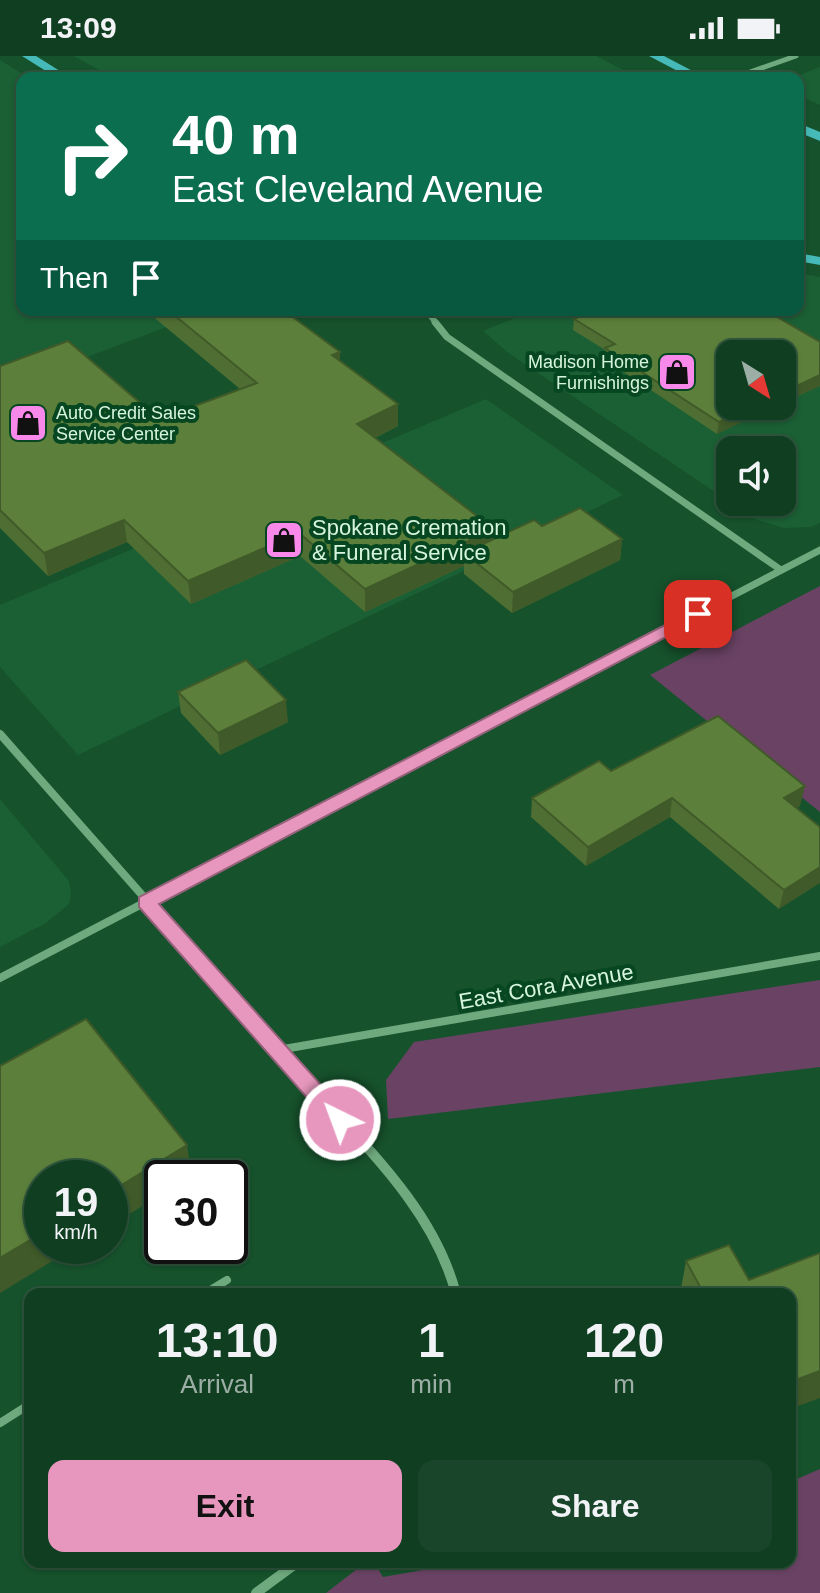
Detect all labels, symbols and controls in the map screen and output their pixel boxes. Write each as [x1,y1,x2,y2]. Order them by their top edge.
text: 13:09 [40,11,117,44]
text: 40 m [172,103,300,166]
icon: right [40,104,144,208]
text: East Cleveland Avenue [172,169,544,210]
icon: arrive [124,256,168,300]
text: Then [40,261,108,294]
north arrow [716,340,796,420]
map controls [716,340,796,516]
shop icon: Madison Home Furnishings [656,351,698,393]
place label: Madison Home Furnishings [528,352,649,393]
shop icon: Auto Credit Sales Service Center [7,402,49,444]
place label: Auto Credit Sales Service Center [56,403,196,444]
button: sound [716,436,796,516]
place label: Spokane Cremation & Funeral Service [312,515,506,565]
shop icon: Spokane Cremation & Funeral Service [263,519,305,561]
pin [664,580,732,648]
icon: arrive [676,592,720,636]
street label: East Cora Avenue [457,959,635,1014]
position arrow [298,1078,382,1162]
speed limit sign: 30 [144,1160,248,1264]
text: 19 [54,1180,98,1224]
text: km/h [54,1221,98,1243]
text: 13:10 [156,1314,279,1367]
text: 1 [418,1314,445,1367]
text: 120 [584,1314,664,1367]
text: Arrival [180,1369,254,1399]
text: min [410,1369,452,1399]
text: m [613,1369,635,1399]
button: Exit [48,1460,402,1552]
button: Share [418,1460,772,1552]

